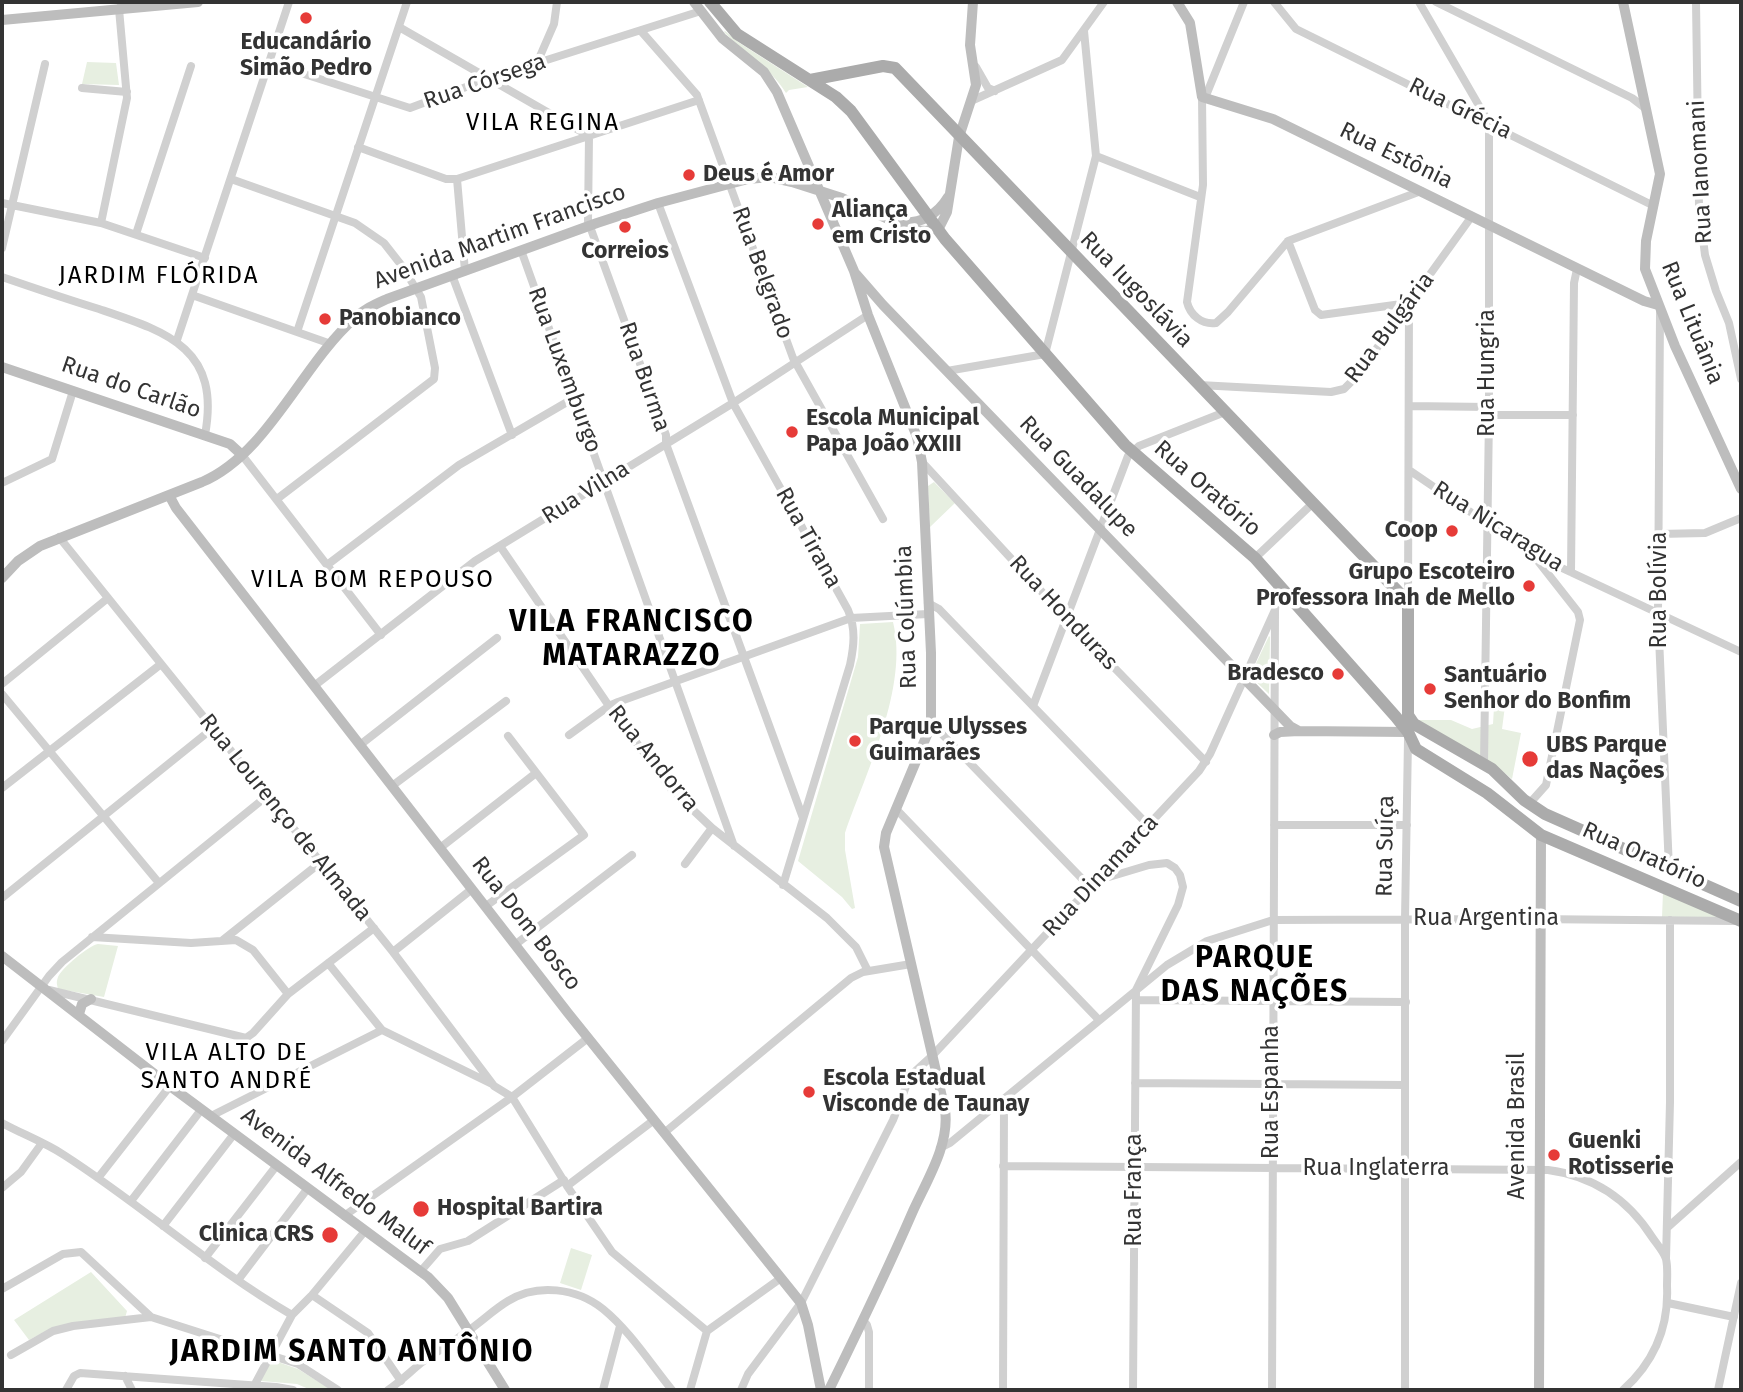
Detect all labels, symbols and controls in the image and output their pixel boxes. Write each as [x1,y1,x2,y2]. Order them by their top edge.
marker: Educandário Simão Pedro [298,10,314,26]
place label: Educandário Simão Pedro [240,29,372,83]
street label: Rua Córsega [420,48,550,116]
street label: Rua Grécia [1404,72,1516,146]
street label: Rua Ianomani [1683,99,1719,245]
district label: VILA REGINA [467,109,619,137]
street label: Rua Estônia [1335,117,1457,195]
place label: Deus é Amor [703,161,834,189]
marker: Deus é Amor [681,167,697,183]
street label: Avenida Martim Francisco [370,179,630,295]
place label: Aliança em Cristo [832,197,931,251]
street label: Rua Belgrado [725,203,799,343]
marker: Aliança em Cristo [810,216,826,232]
marker: Correios [617,219,633,235]
street label: Rua Iugoslávia [1074,226,1198,354]
place label: Correios [581,238,669,266]
street label: Rua Lituânia [1655,257,1729,389]
district label: JARDIM FLÓRIDA [60,262,258,290]
street label: Rua Bulgária [1339,267,1441,389]
street label: Rua Luxemburgo [521,283,607,457]
place label: Panobianco [339,305,461,333]
street label: Rua Hungria [1474,309,1502,437]
marker: Panobianco [317,311,333,327]
street label: Rua Burma [612,318,676,436]
street label: Rua do Carlão [58,351,204,425]
place label: Escola Municipal Papa João XXIII [806,405,979,459]
street label: Rua Guadalupe [1013,410,1143,544]
marker: Escola Municipal Papa João XXIII [784,424,800,440]
street label: Rua Oratório [1148,435,1266,543]
street label: Rua Vilna [537,455,635,531]
street label: Rua Nicaragua [1427,476,1569,578]
street label: Rua Tirana [769,483,847,593]
place label: Coop [1385,517,1438,545]
marker: Coop [1444,523,1460,539]
street label: Rua Bolívia [1646,532,1674,648]
street label: Rua Colúmbia [891,544,923,690]
street label: Rua Honduras [1003,550,1123,676]
place label: Grupo Escoteiro Professora Inah de Mello [1256,559,1515,613]
district label: VILA BOM REPOUSO [253,566,493,594]
marker: Grupo Escoteiro Professora Inah de Mello [1521,578,1537,594]
district label: VILA FRANCISCO MATARAZZO [511,605,753,676]
place label: Bradesco [1227,660,1324,688]
place label: Santuário Senhor do Bonfim [1444,662,1631,716]
marker: Bradesco [1330,666,1346,682]
marker: Santuário Senhor do Bonfim [1422,681,1438,697]
street label: Rua Andorra [602,700,704,818]
street label: Rua Lourenço de Almada [193,709,377,927]
place label: Parque Ulysses Guimarães [869,714,1027,768]
place label: UBS Parque das Nações [1546,732,1667,786]
marker: Parque Ulysses Guimarães [847,733,863,749]
marker: UBS Parque das Nações [1520,749,1540,769]
street label: Rua Suíça [1371,795,1401,897]
street label: Rua Dinamarca [1037,809,1165,943]
street label: Rua Oratório [1578,816,1710,896]
street label: Rua Dom Bosco [465,852,587,996]
street label: Rua Argentina [1413,905,1559,933]
district label: PARQUE DAS NAÇÕES [1162,941,1348,1012]
street label: Rua Espanha [1258,1025,1286,1159]
district label: VILA ALTO DE SANTO ANDRÉ [142,1039,312,1095]
street label: Avenida Brasil [1504,1052,1532,1200]
place label: Escola Estadual Visconde de Taunay [823,1065,1029,1119]
marker: Escola Estadual Visconde de Taunay [801,1084,817,1100]
street label: Avenida Alfredo Maluf [235,1102,435,1262]
place label: Guenki Rotisserie [1568,1128,1674,1182]
street label: Rua França [1121,1133,1149,1247]
marker: Guenki Rotisserie [1546,1147,1562,1163]
street label: Rua Inglaterra [1302,1155,1450,1183]
place label: Hospital Bartira [437,1195,603,1223]
marker: Hospital Bartira [411,1199,431,1219]
place label: Clinica CRS [199,1221,314,1249]
marker: Clinica CRS [320,1225,340,1245]
district label: JARDIM SANTO ANTÔNIO [172,1335,532,1371]

